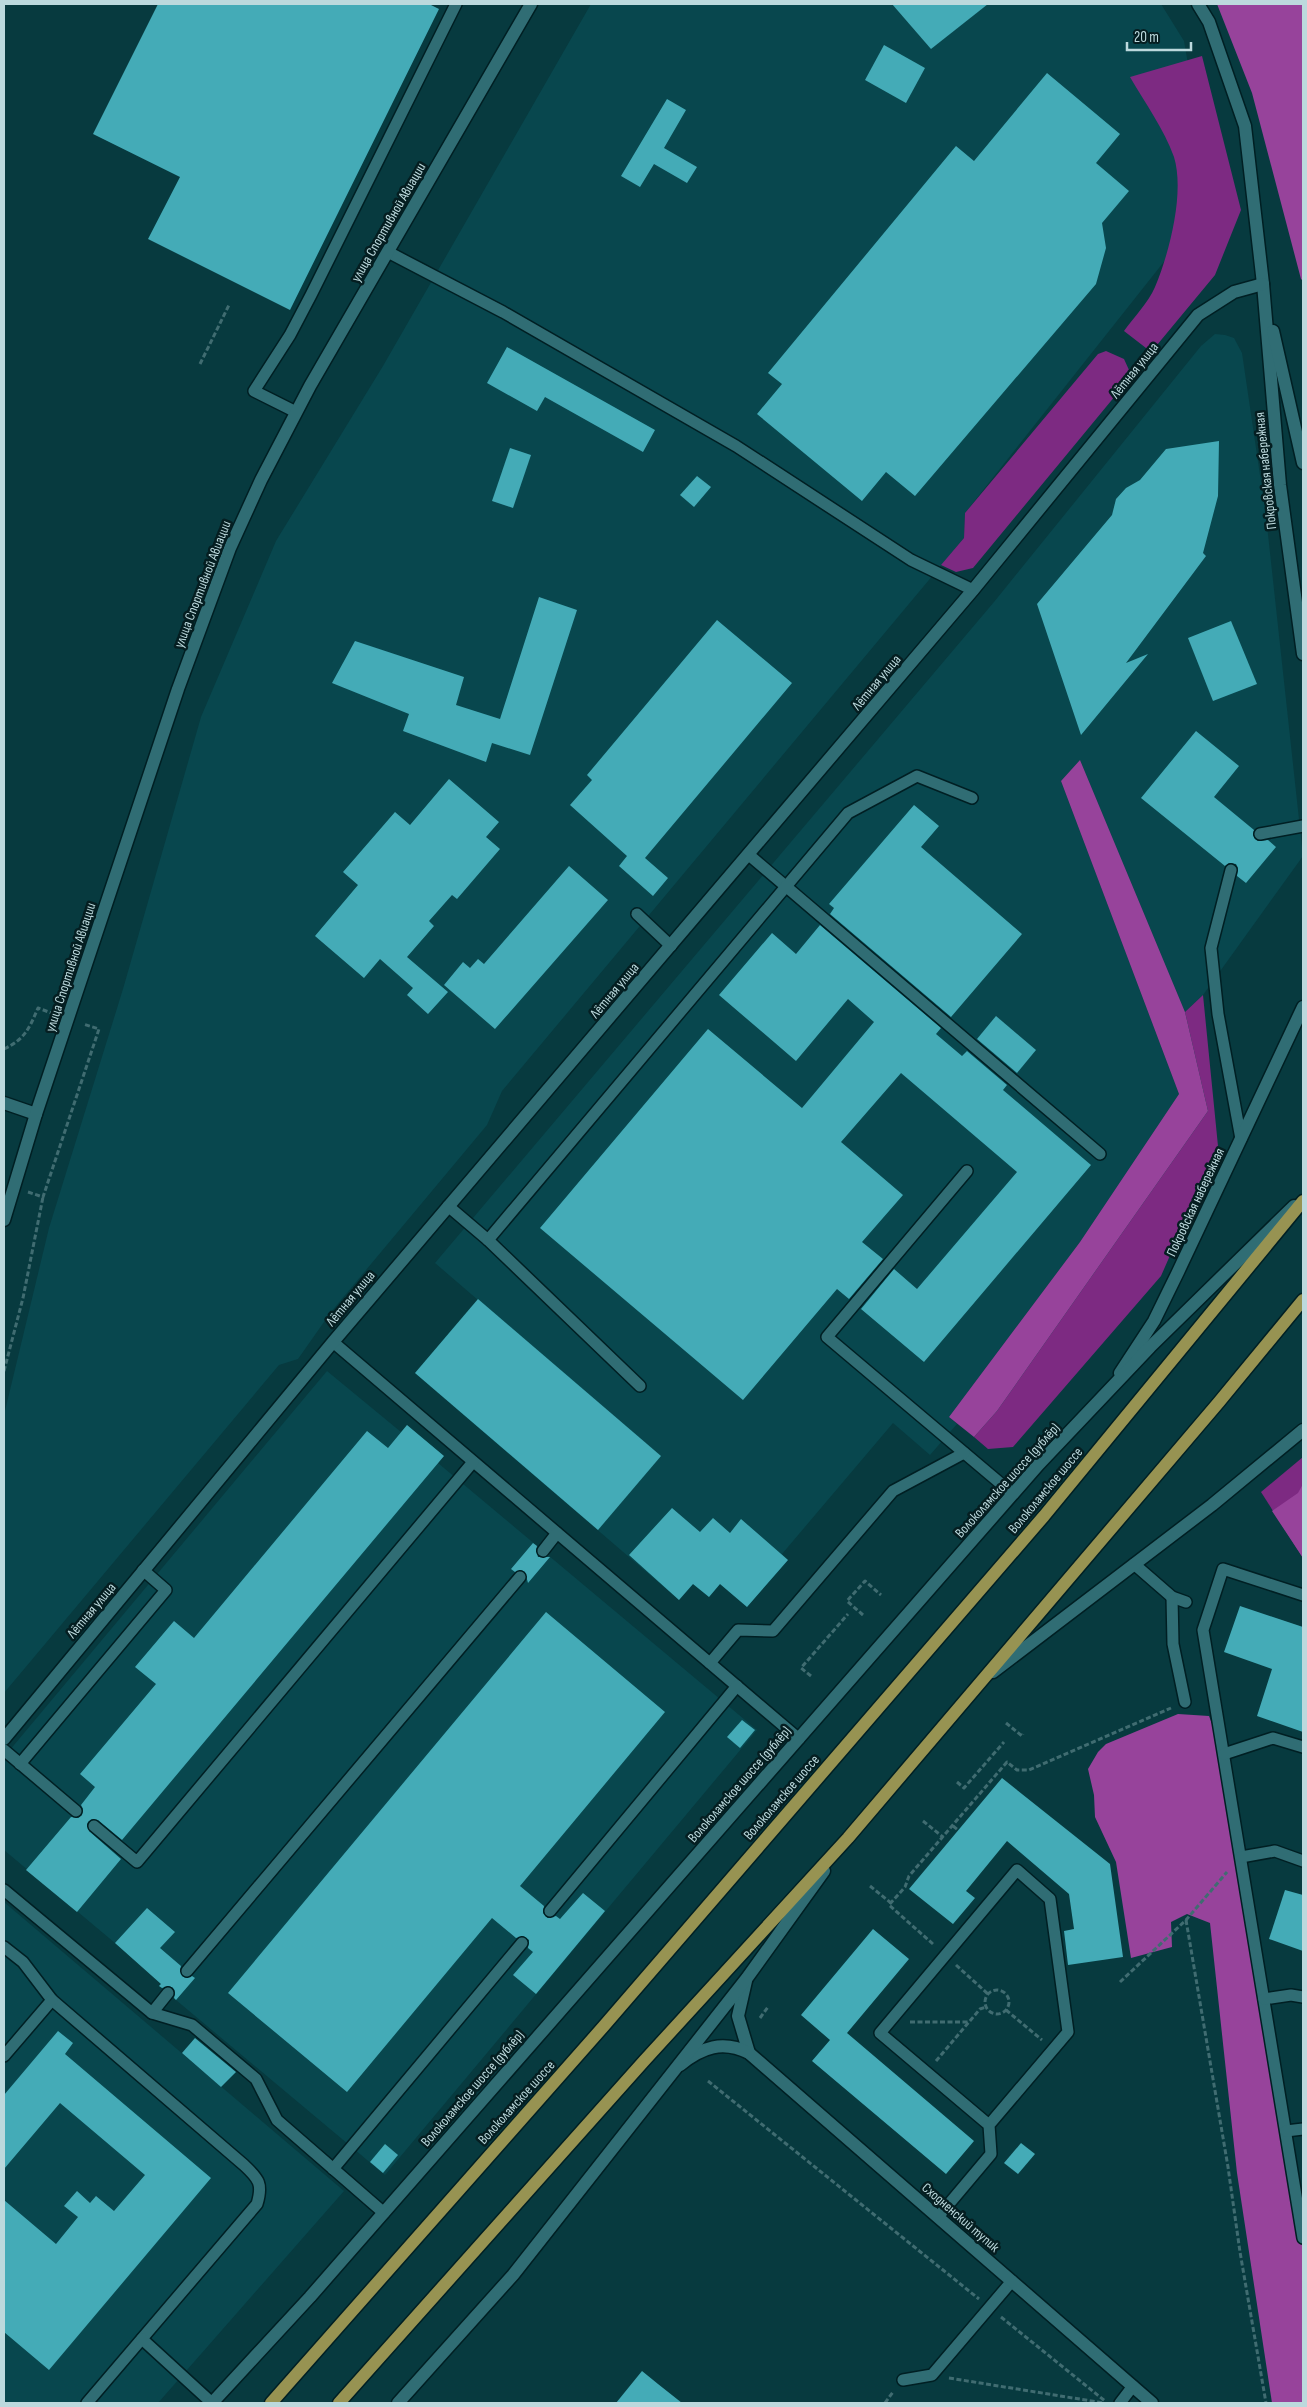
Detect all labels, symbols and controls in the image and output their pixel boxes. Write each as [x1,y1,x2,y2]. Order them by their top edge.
scale bar [1127,20,1191,52]
text: 20 m [1134,28,1159,47]
street label: улица Спортивной Авиации [347,160,430,285]
street label: Лётная улица [1106,339,1162,402]
street label: Покровская набережная [1251,411,1280,530]
street label: улица Спортивной Авиации [170,518,235,650]
street label: Лётная улица [848,651,904,714]
street label: улица Спортивной Авиации [42,900,99,1034]
street label: Лётная улица [586,959,642,1022]
street label: Покровская набережная [1163,1145,1228,1259]
street label: Лётная улица [322,1267,378,1330]
street label: Волоколамское шоссе (дублёр) [951,1419,1063,1541]
street label: Волоколамское шоссе [1004,1444,1086,1536]
street label: Лётная улица [63,1579,119,1642]
street label: Волоколамское шоссе (дублёр) [684,1722,794,1846]
street label: Волоколамское шоссе [740,1751,822,1843]
street label: Волоколамское шоссе (дублёр) [417,2026,527,2150]
street label: Волоколамское шоссе [474,2057,558,2147]
street label: Сходненский тупик [918,2179,1003,2256]

